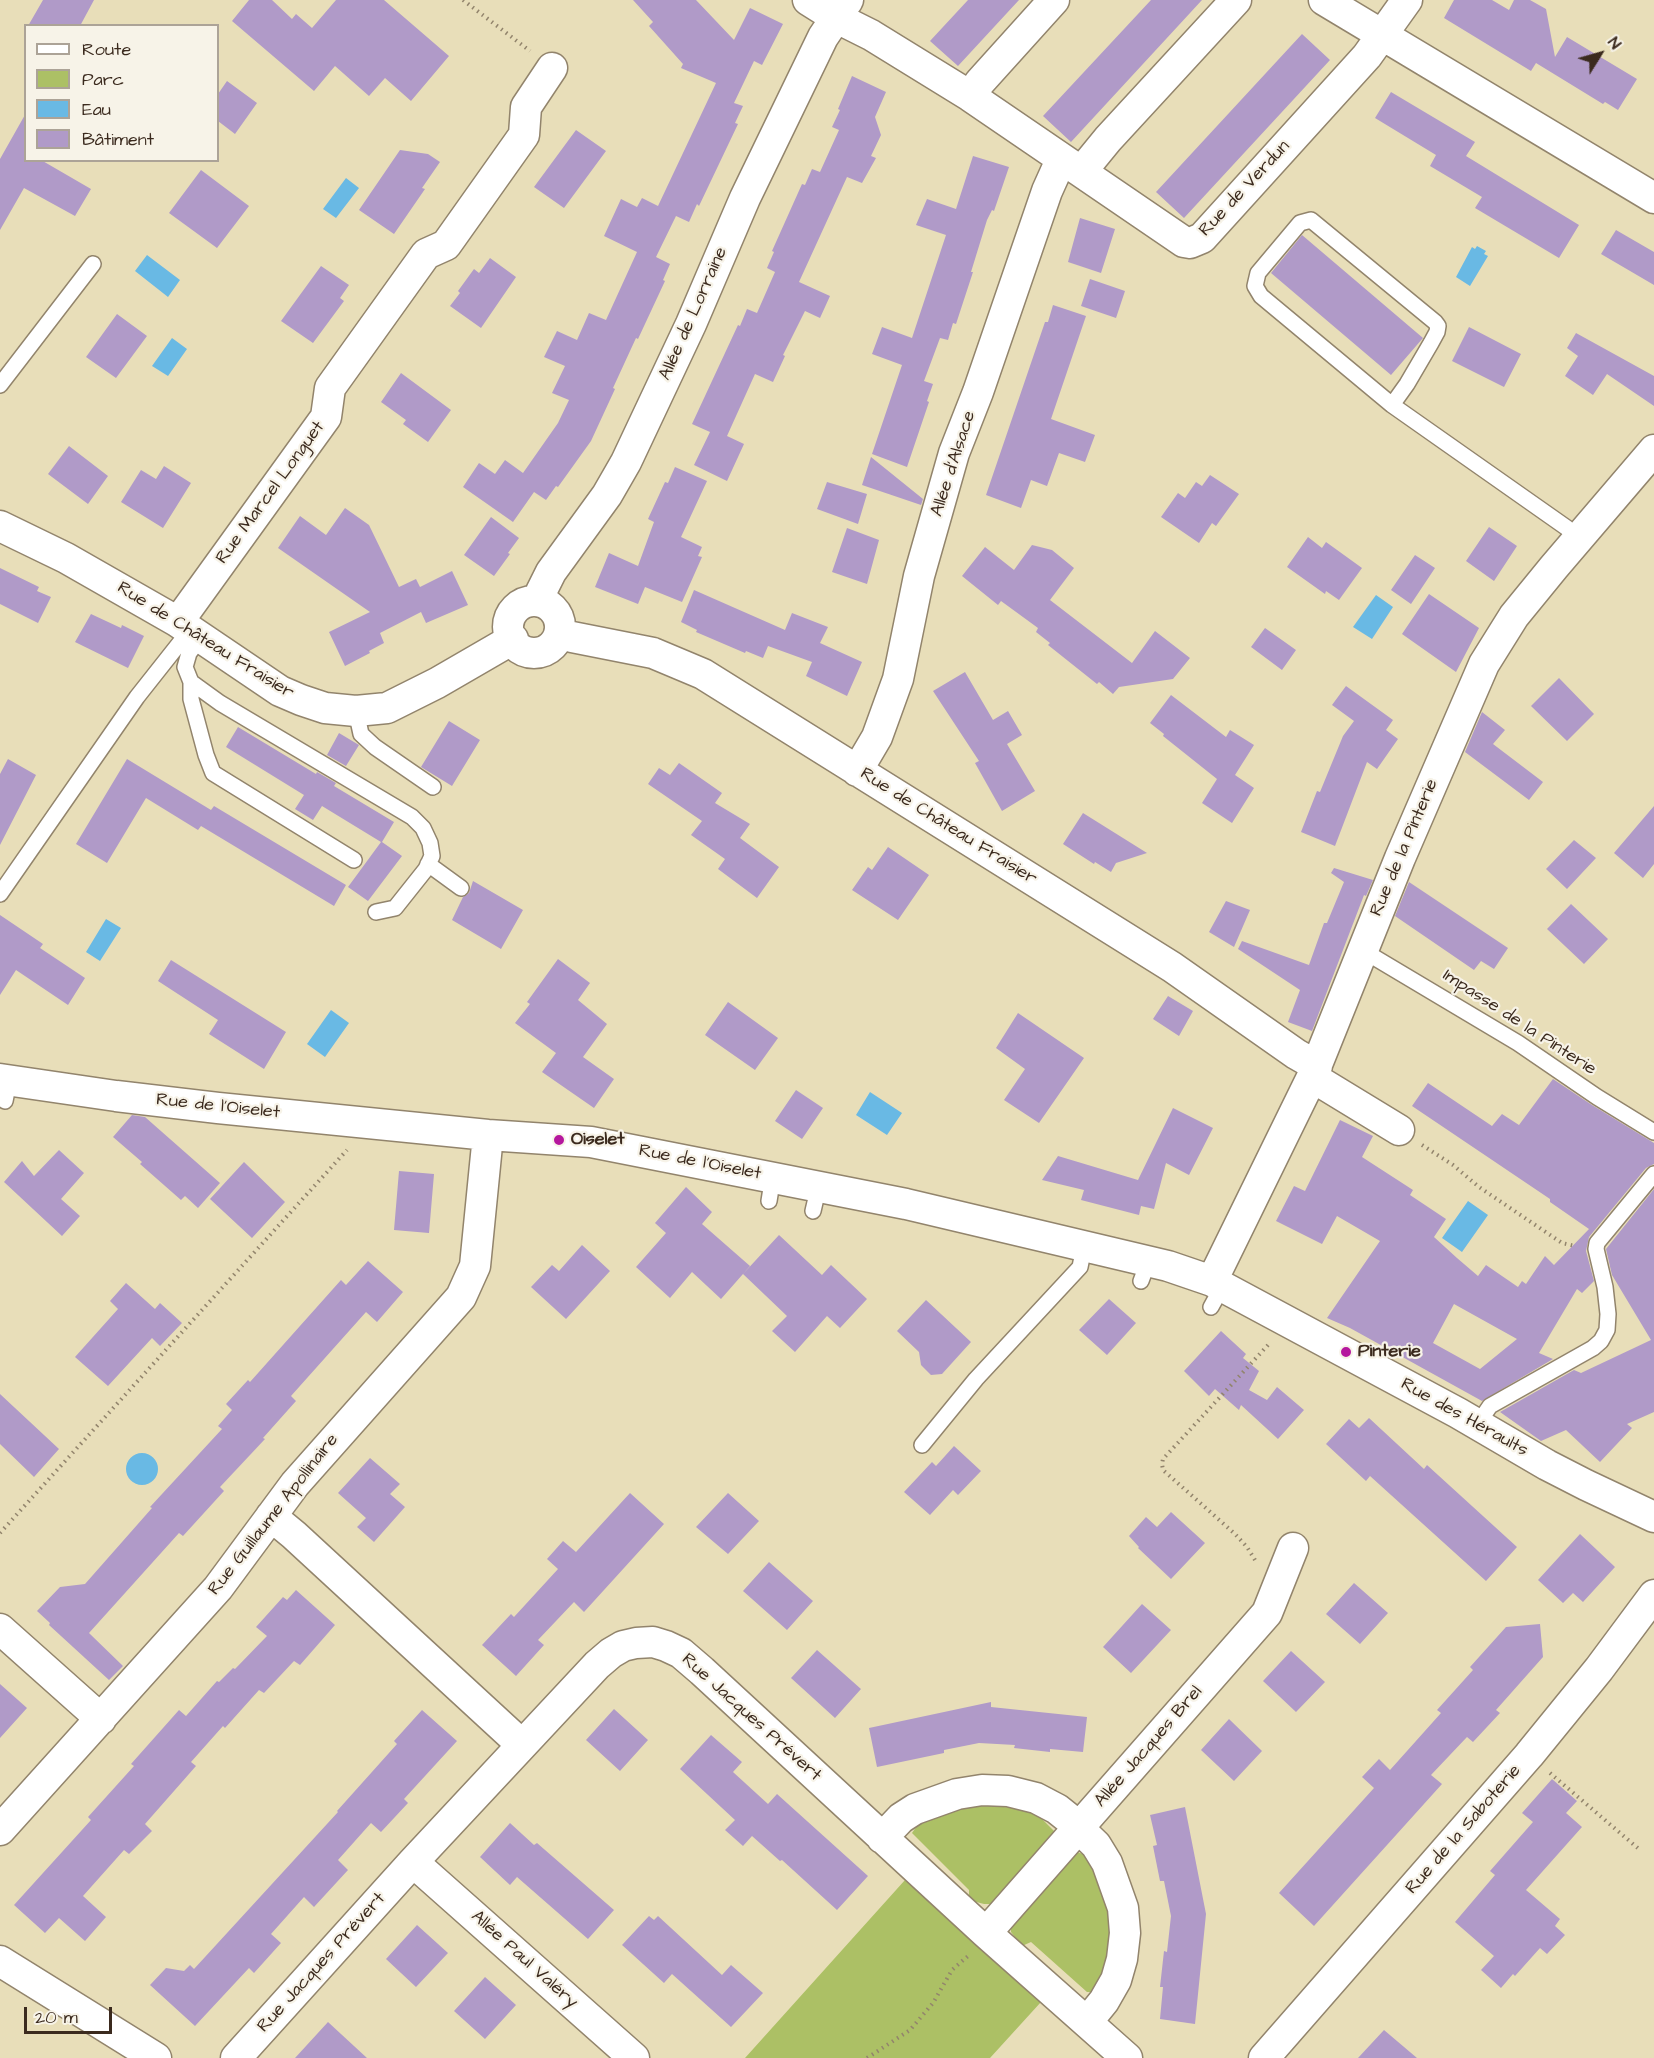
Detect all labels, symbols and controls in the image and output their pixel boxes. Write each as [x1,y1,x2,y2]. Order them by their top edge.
legend [24,24,219,162]
north arrow [1570,24,1630,84]
text: N [1603,33,1626,54]
text: Route [82,37,131,62]
text: Parc [82,67,124,92]
text: Eau [82,97,111,122]
text: Bâtiment [82,127,154,152]
street label: Rue de Verdun [1195,137,1295,241]
street label: Allée de Lorraine [655,244,733,384]
street label: Allée d'Alsace [927,408,981,520]
street label: Rue Marcel Longuet [212,417,330,569]
street label: Rue de Château Fraisier [113,578,297,704]
street label: Rue de Château Fraisier [856,764,1040,890]
street label: Rue de la Pinterie [1366,776,1444,920]
street label: Impasse de la Pinterie [1438,965,1600,1081]
street label: Rue de l'Oiselet [155,1090,281,1124]
place label: Oiselet [571,1129,624,1151]
marker: Oiselet [552,1133,566,1147]
street label: Rue de l'Oiselet [637,1141,763,1185]
place label: Pinterie [1358,1341,1421,1363]
marker: Pinterie [1339,1345,1353,1359]
street label: Rue des Héraults [1397,1374,1531,1462]
street label: Rue Guillaume Apollinaire [204,1430,344,1600]
street label: Rue Jacques Prévert [677,1649,825,1787]
street label: Allée Jacques Brel [1090,1682,1208,1812]
street label: Rue de la Saboterie [1402,1761,1526,1899]
street label: Rue Jacques Prévert [253,1889,391,2037]
street label: Allée Paul Valéry [466,1906,582,2014]
scale bar [27,1995,116,2033]
text: 20 m [35,2005,78,2030]

